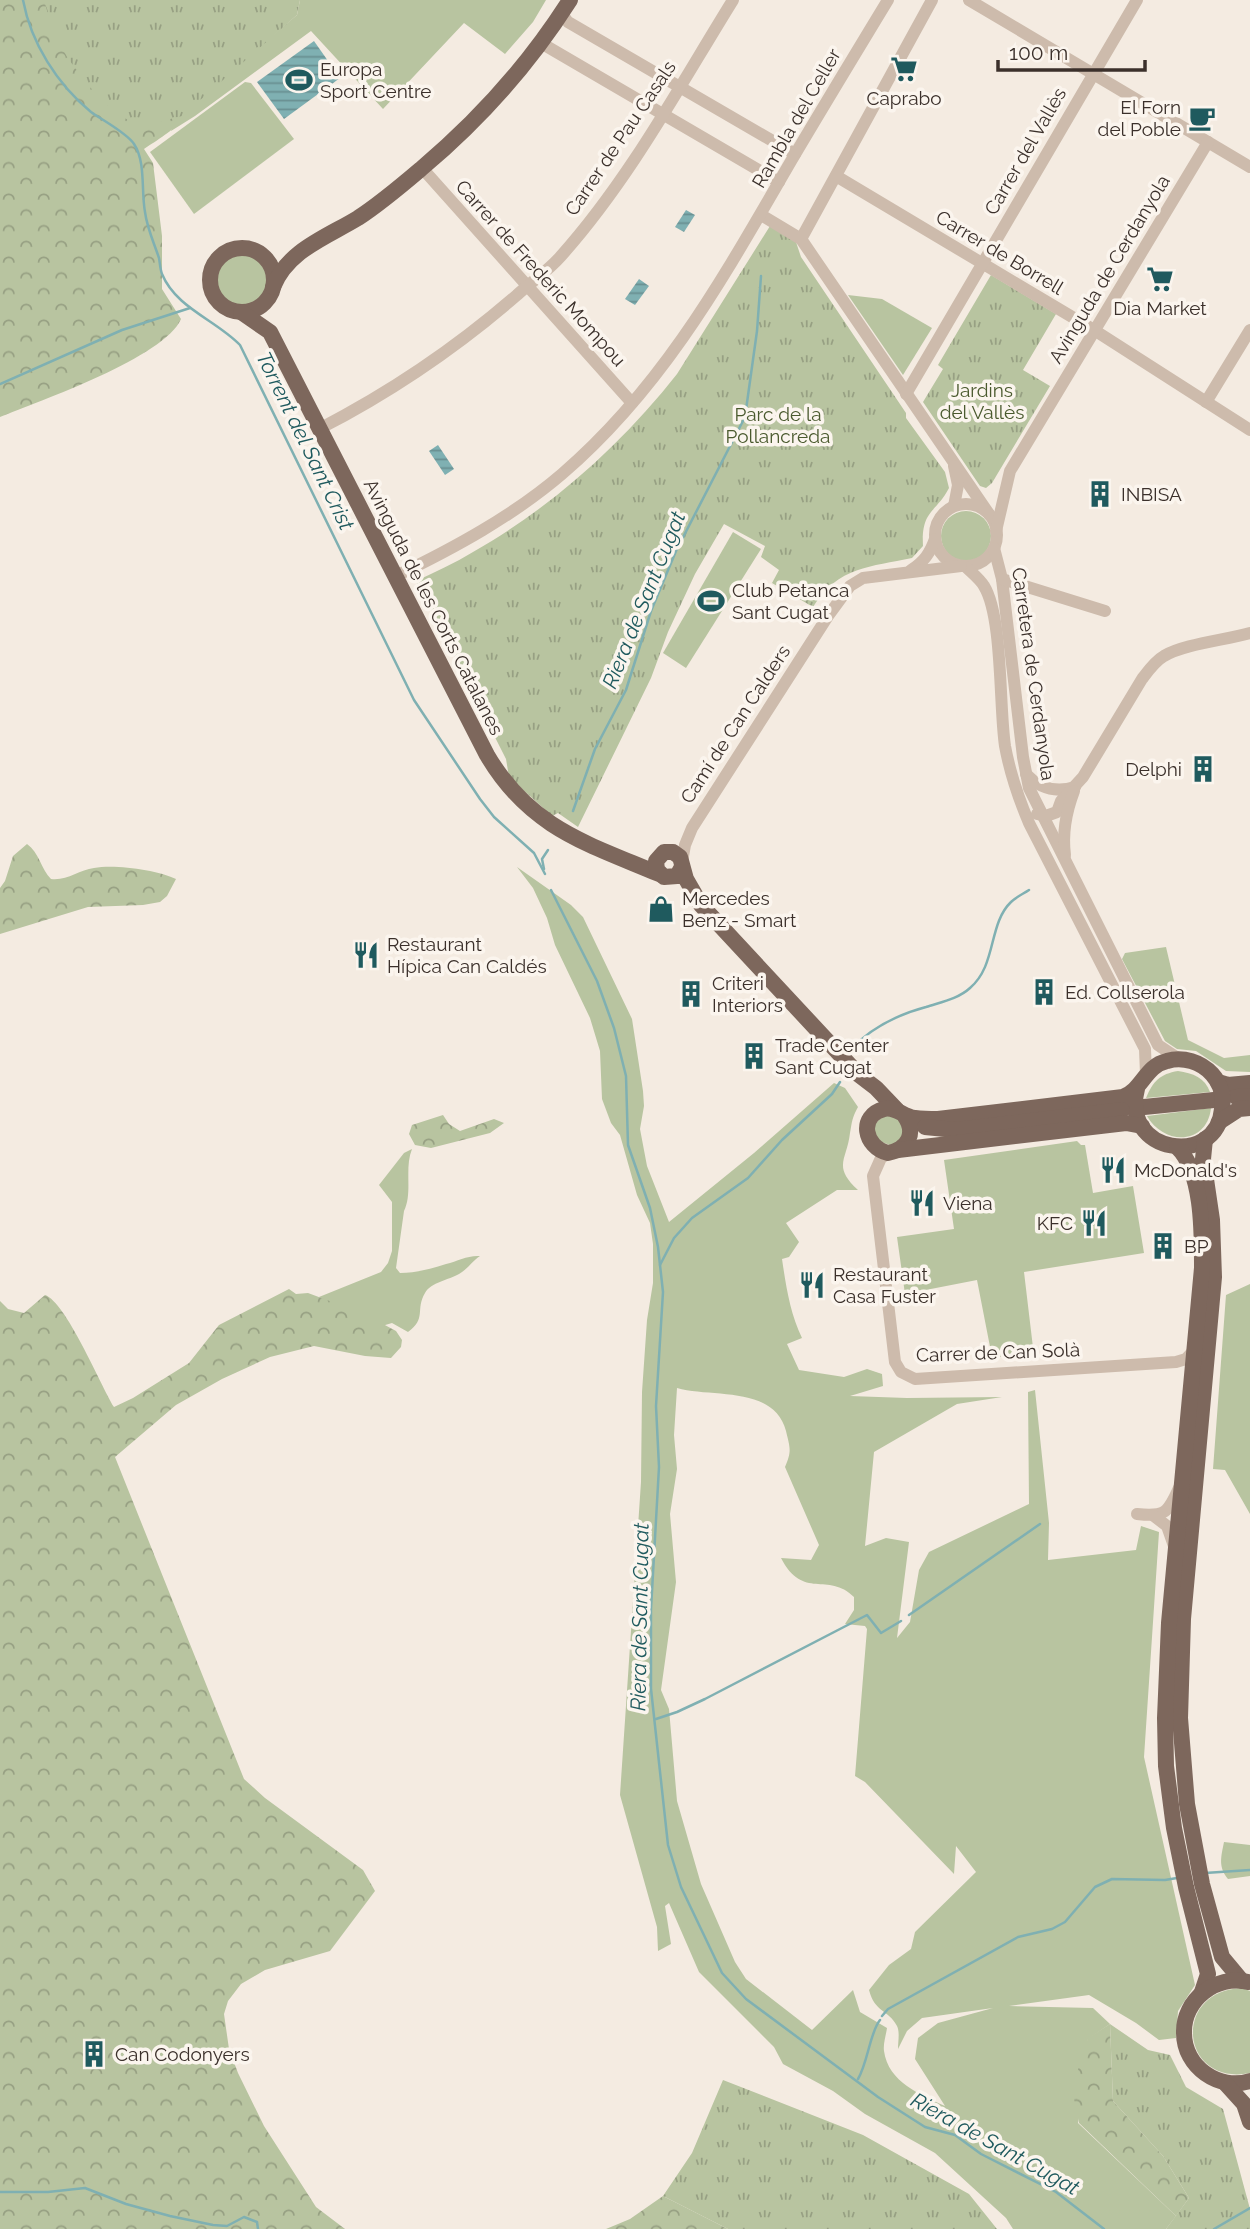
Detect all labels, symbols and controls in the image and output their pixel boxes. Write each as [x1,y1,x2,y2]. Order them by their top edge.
scale bar [998,28,1145,72]
text: 100 m [1009,40,1068,65]
street label: Rambla del Celler [747,44,845,191]
supermarket icon: Caprabo [889,54,919,84]
street label: Carrer de Pau Casals [560,56,680,220]
place label: Europa Sport Centre [320,58,432,102]
sports icon: Europa Sport Centre [284,65,314,95]
street label: Carrer del Vallès [980,83,1070,219]
place label: Caprabo [866,87,942,109]
place label: El Forn del Poble [1098,96,1181,140]
cafe icon: El Forn del Poble [1187,103,1217,133]
street label: Avinguda de Cerdanyola [1044,171,1174,367]
street label: Carrer de Frederic Mompou [451,175,631,371]
street label: Carrer de Borrell [932,205,1068,299]
supermarket icon: Dia Market [1145,264,1175,294]
place label: Dia Market [1113,297,1207,319]
water label: Torrent del Sant Crist [251,347,360,534]
park label: Jardins del Vallès [940,379,1024,423]
park label: Parc de la Pollancreda [726,403,830,447]
street label: Avinguda de les Corts Catalanes [360,475,508,739]
building icon: INBISA [1085,479,1115,509]
place label: INBISA [1121,483,1182,505]
water label: Riera de Sant Cugat [597,508,690,692]
street label: Carretera de Cerdanyola [1008,566,1060,782]
place label: Club Petanca Sant Cugat [732,579,849,623]
sports icon: Club Petanca Sant Cugat [696,586,726,616]
street label: Camí de Can Calders [676,641,794,807]
building icon: Delphi [1188,754,1218,784]
place label: Delphi [1125,758,1182,780]
place label: Mercedes Benz - Smart [682,887,797,931]
shop icon: Mercedes Benz - Smart [646,894,676,924]
place label: Restaurant Hípica Can Caldés [387,933,547,977]
restaurant icon: Restaurant Hípica Can Caldés [351,940,381,970]
place label: Criteri Interiors [712,972,783,1016]
building icon: Ed. Collserola [1029,977,1059,1007]
building icon: Criteri Interiors [676,979,706,1009]
place label: Ed. Collserola [1065,981,1185,1003]
place label: Trade Center Sant Cugat [775,1034,889,1078]
building icon: Trade Center Sant Cugat [739,1041,769,1071]
restaurant icon: McDonald's [1098,1155,1128,1185]
place label: McDonald's [1134,1159,1237,1181]
restaurant icon: Viena [907,1188,937,1218]
place label: Viena [943,1192,993,1214]
restaurant icon: KFC [1079,1208,1109,1238]
place label: KFC [1037,1212,1073,1234]
building icon: BP [1148,1231,1178,1261]
place label: BP [1184,1235,1209,1257]
place label: Restaurant Casa Fuster [833,1263,936,1307]
restaurant icon: Restaurant Casa Fuster [797,1270,827,1300]
street label: Carrer de Can Solà [916,1338,1080,1366]
water label: Riera de Sant Cugat [625,1522,654,1711]
building icon: Can Codonyers [79,2039,109,2069]
place label: Can Codonyers [115,2043,250,2065]
water label: Riera de Sant Cugat [907,2087,1084,2200]

